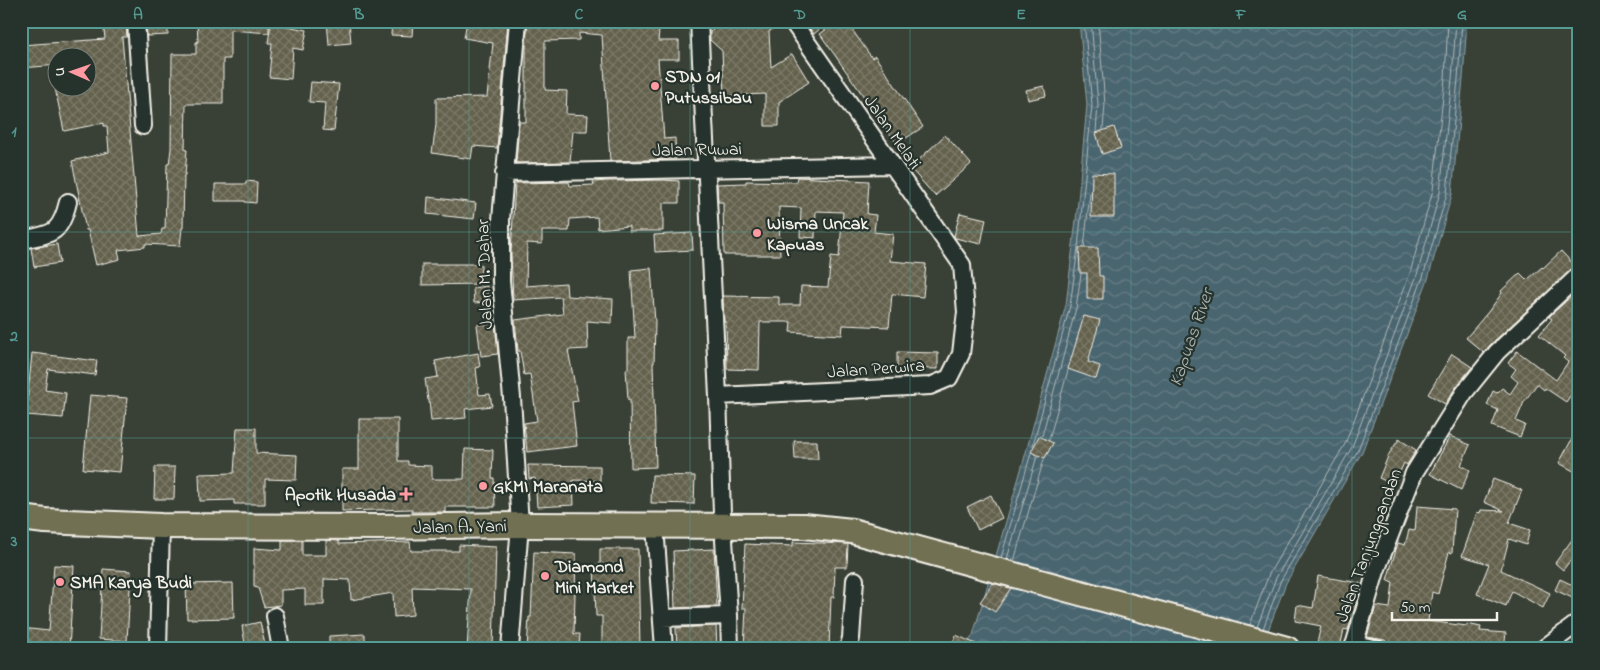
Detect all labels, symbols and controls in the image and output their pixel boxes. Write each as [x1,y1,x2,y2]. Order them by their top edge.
text: A [133,3,143,27]
text: B [353,3,365,27]
text: C [575,3,584,27]
text: D [793,3,806,27]
text: E [1016,3,1026,27]
text: F [1235,3,1247,27]
text: G [1457,3,1467,27]
north arrow [48,48,98,98]
place label: SDN 01 Putussibau [665,65,752,112]
text: U [50,67,71,76]
marker: SDN 01 Putussibau [649,80,661,92]
street label: Jalan Melati [856,91,927,176]
text: 1 [11,120,17,144]
street label: Jalan Ruwai [652,137,742,165]
place label: Wisma Uncak Kapuas [767,212,869,259]
street label: Jalan M. Dahar [471,218,501,330]
marker: Wisma Uncak Kapuas [751,227,763,239]
water label: Kapuas River [1163,283,1222,390]
text: 2 [9,325,18,349]
street label: Jalan Perwira [826,354,926,386]
street label: Jalan Tanjungpandan [1330,465,1411,626]
place label: GKMI Maranata [493,475,603,501]
marker: GKMI Maranata [477,480,489,492]
place label: Apotik Husada [285,483,396,509]
marker: Apotik Husada [400,488,412,500]
street label: Jalan A. Yani [413,514,507,542]
text: 3 [10,530,18,554]
place label: Diamond Mini Market [554,555,635,602]
marker: Diamond Mini Market [539,570,551,582]
place label: SMA Karya Budi [70,571,192,598]
marker: SMA Karya Budi [54,576,66,588]
scale bar [1392,590,1498,622]
text: 50 m [1400,597,1431,619]

